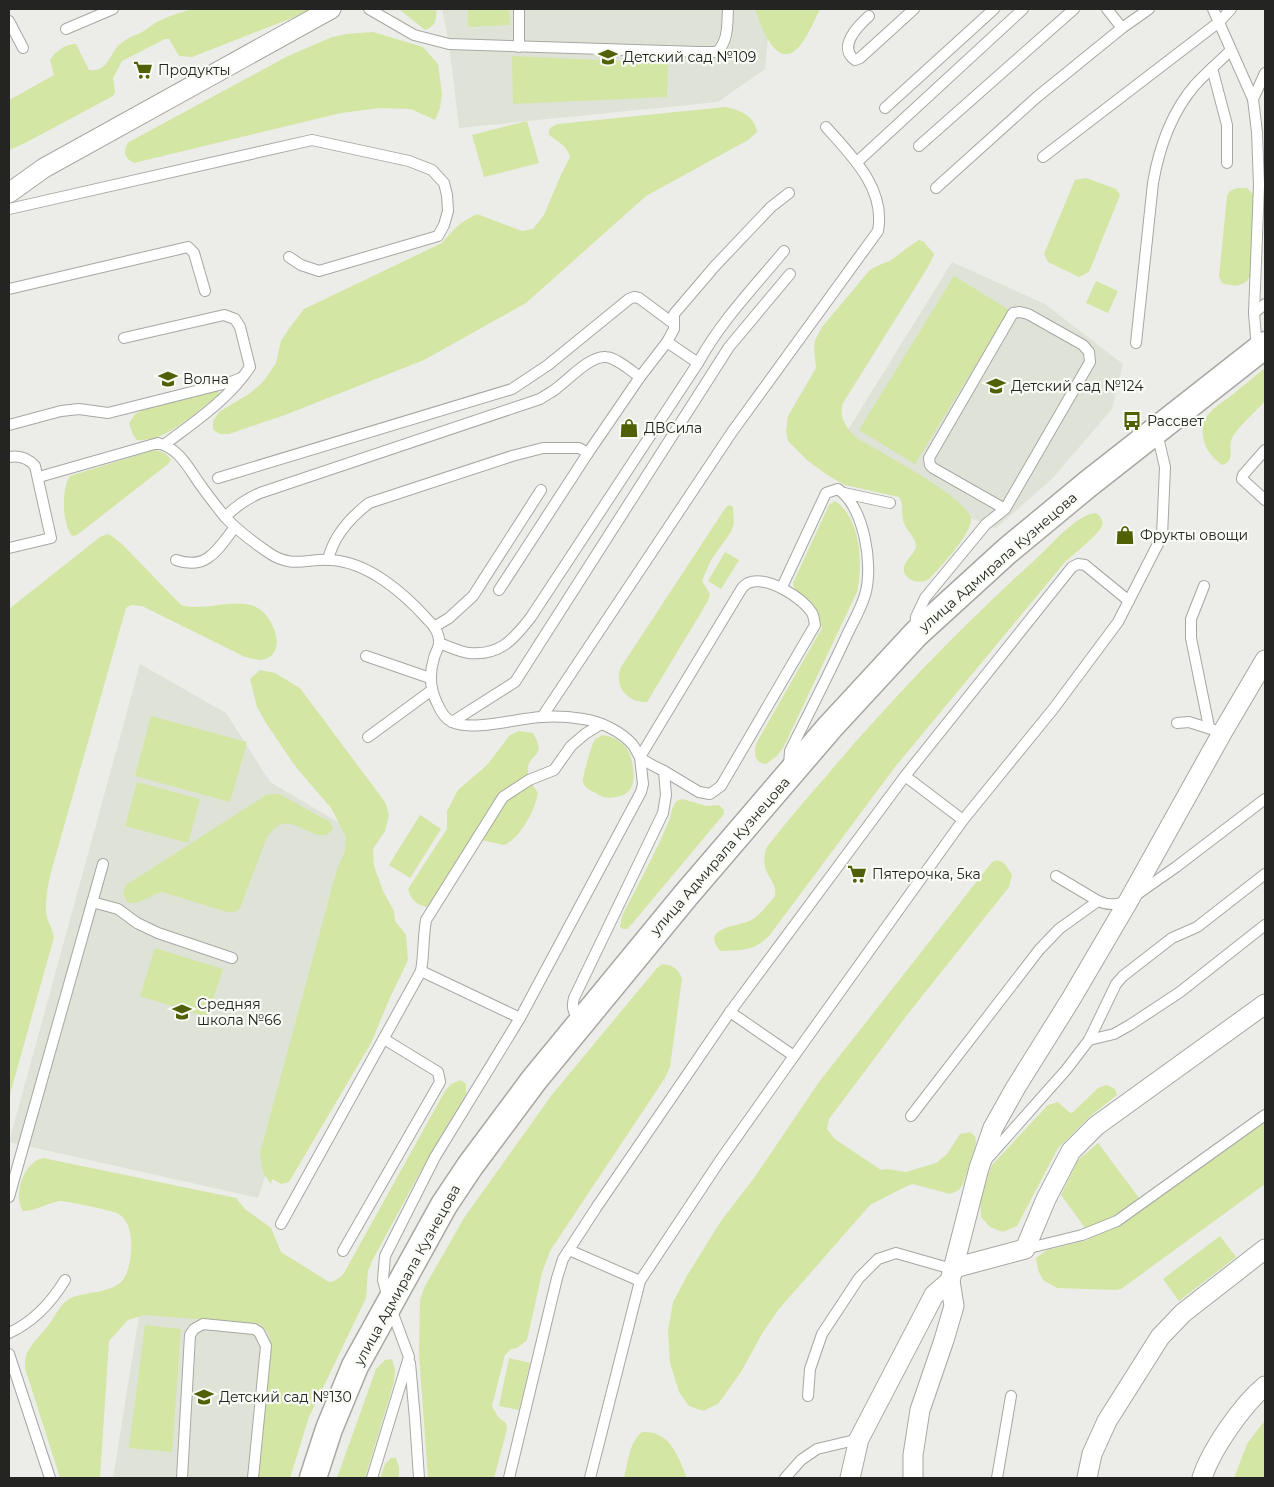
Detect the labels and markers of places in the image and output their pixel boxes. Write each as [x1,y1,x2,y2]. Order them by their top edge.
school or university icon: Детский сад №109 [597,46,619,68]
place label: Детский сад №109 [623,48,756,66]
supermarket icon: Продукты [132,59,154,81]
place label: Продукты [158,61,231,79]
school or university icon: Волна [157,368,179,390]
place label: Волна [183,370,229,388]
school or university icon: Детский сад №124 [985,375,1007,397]
place label: Детский сад №124 [1011,377,1144,395]
bus stop icon: Рассвет [1121,410,1143,432]
place label: Рассвет [1147,412,1204,430]
shop icon: ДВСила [618,417,640,439]
place label: ДВСила [644,419,702,437]
shop icon: Фрукты овощи [1114,524,1136,546]
place label: Фрукты овощи [1140,526,1248,544]
supermarket icon: Пятерочка, 5ка [846,863,868,885]
place label: Пятерочка, 5ка [872,865,981,883]
place label: Средняя школа №66 [197,995,282,1029]
school or university icon: Средняя школа №66 [171,1001,193,1023]
school or university icon: Детский сад №130 [193,1386,215,1408]
place label: Детский сад №130 [219,1388,352,1406]

